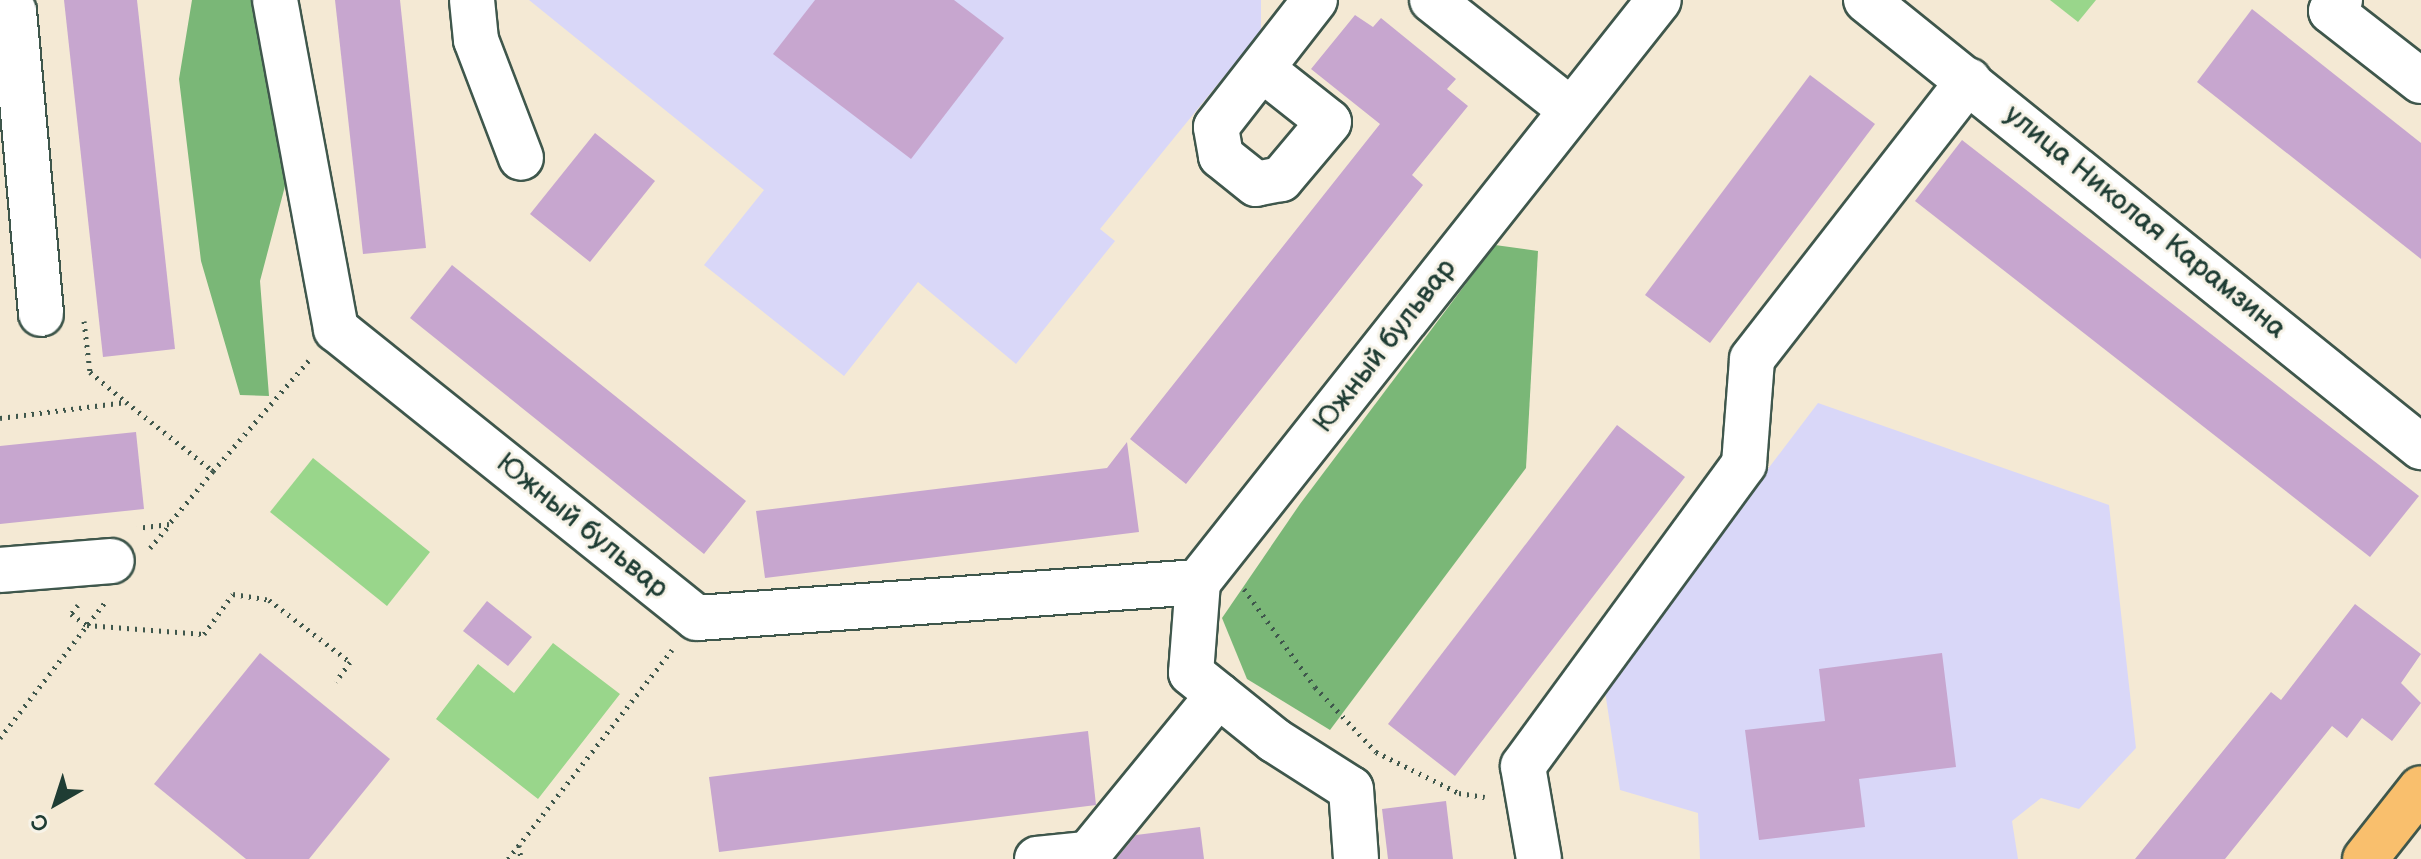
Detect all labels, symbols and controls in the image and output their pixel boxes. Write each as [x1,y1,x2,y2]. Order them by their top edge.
street label: улица Николая Карамзина [1997,98,2293,346]
street label: Южный бульвар [1307,252,1463,440]
street label: Южный бульвар [489,446,675,606]
north arrow [16,763,96,843]
text: С [26,807,55,837]

